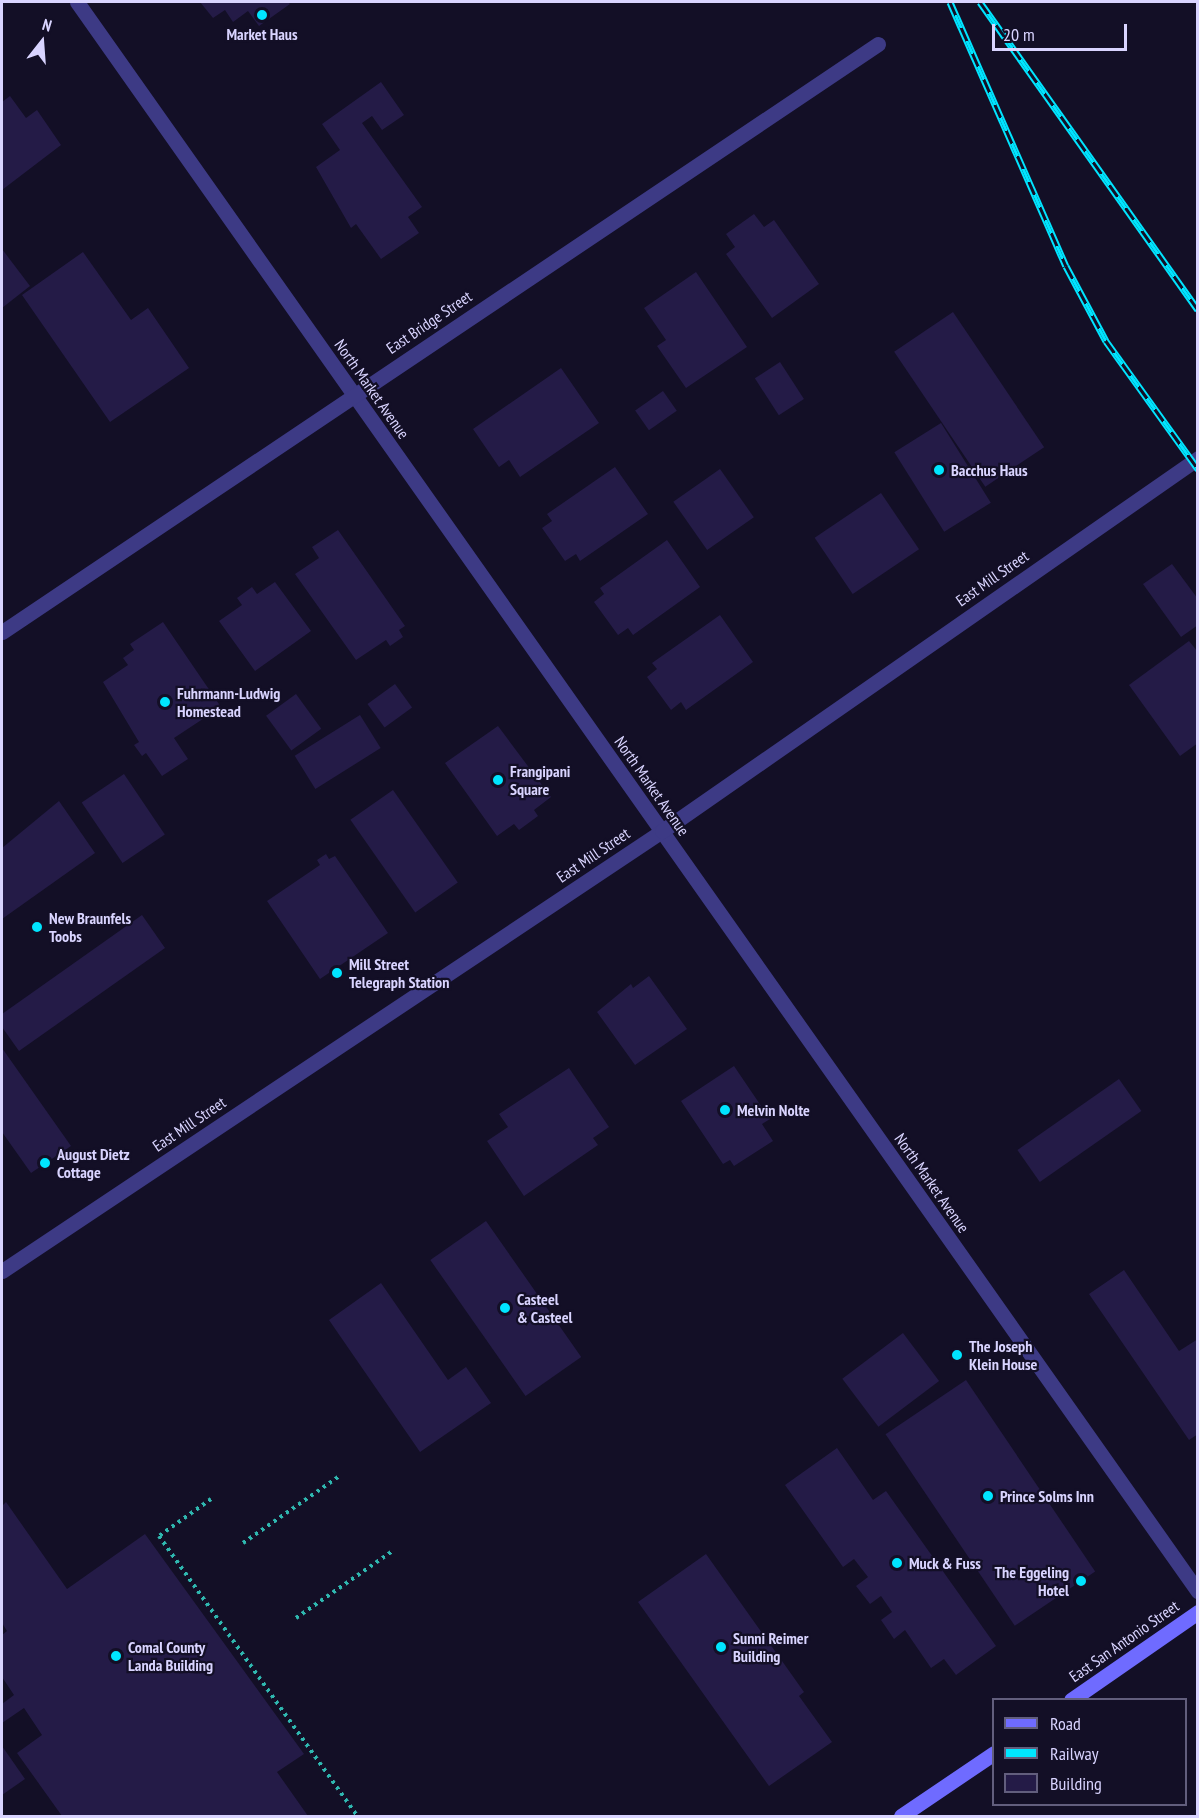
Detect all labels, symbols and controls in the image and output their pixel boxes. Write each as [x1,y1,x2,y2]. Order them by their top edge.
marker: Market Haus [255,8,269,22]
north arrow [12,12,72,72]
scale bar [995,12,1130,50]
text: N [40,14,54,36]
text: 20 m [1003,23,1035,46]
place label: Market Haus [226,24,298,44]
street label: East Bridge Street [383,286,475,358]
street label: North Market Avenue [331,336,413,442]
place label: Bacchus Haus [951,460,1028,480]
marker: Bacchus Haus [932,463,946,477]
street label: East Mill Street [952,546,1032,610]
place label: Fuhrmann-Ludwig Homestead [177,683,280,721]
marker: Fuhrmann-Ludwig Homestead [158,695,172,709]
street label: North Market Avenue [611,733,693,839]
place label: Frangipani Square [510,761,570,799]
marker: Frangipani Square [491,773,505,787]
street label: East Mill Street [553,824,633,886]
place label: New Braunfels Toobs [49,908,131,946]
marker: New Braunfels Toobs [30,920,44,934]
place label: Mill Street Telegraph Station [349,954,449,992]
marker: Mill Street Telegraph Station [330,966,344,980]
street label: East Mill Street [149,1093,229,1155]
place label: Melvin Nolte [737,1100,810,1120]
marker: Melvin Nolte [718,1103,732,1117]
street label: North Market Avenue [891,1130,973,1236]
place label: August Dietz Cottage [57,1144,130,1182]
marker: August Dietz Cottage [38,1156,52,1170]
place label: Casteel & Casteel [517,1289,573,1327]
marker: Casteel & Casteel [498,1301,512,1315]
place label: The Joseph Klein House [969,1336,1037,1374]
marker: The Joseph Klein House [950,1348,964,1362]
place label: Prince Solms Inn [1000,1486,1094,1506]
marker: Prince Solms Inn [981,1489,995,1503]
place label: Muck & Fuss [909,1553,981,1573]
marker: Muck & Fuss [890,1556,904,1570]
place label: The Eggeling Hotel [994,1562,1069,1600]
marker: The Eggeling Hotel [1074,1574,1088,1588]
street label: East San Antonio Street [1065,1596,1183,1686]
place label: Sunni Reimer Building [733,1628,808,1666]
place label: Comal County Landa Building [128,1637,213,1675]
marker: Sunni Reimer Building [714,1640,728,1654]
marker: Comal County Landa Building [109,1649,123,1663]
legend [992,1698,1187,1806]
text: Road [1050,1712,1081,1735]
text: Railway [1050,1742,1099,1765]
text: Building [1050,1772,1102,1795]

